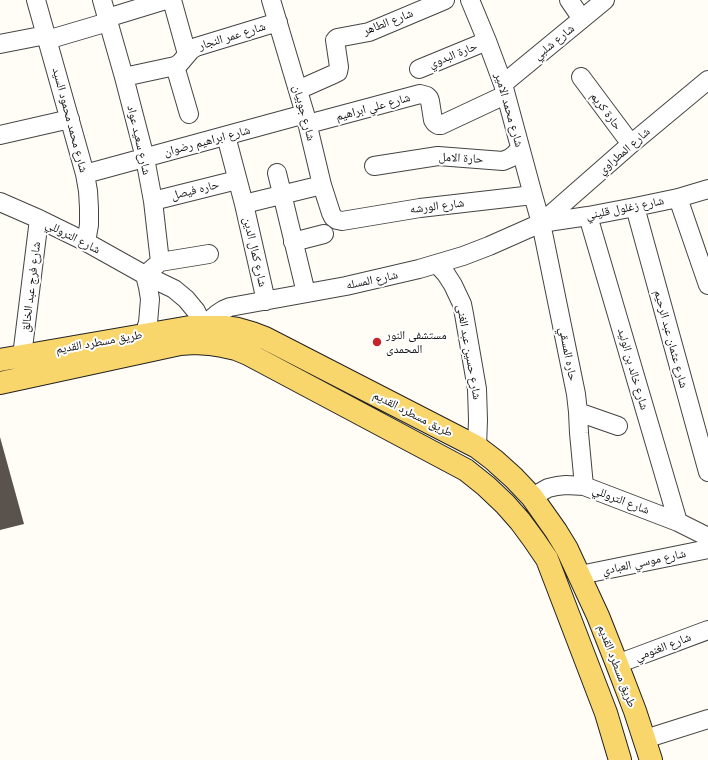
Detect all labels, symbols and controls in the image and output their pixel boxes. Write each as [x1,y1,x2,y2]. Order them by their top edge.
street label: شارع الطاهر [361,6,415,38]
street label: شارع عمر النجار [197,19,267,53]
street label: شارع شلبي [531,21,577,63]
street label: حارة البدوي [427,39,479,71]
street label: شارع محمد محمود السيد [49,66,91,174]
street label: شارع محمد الامير [492,71,526,149]
street label: شارع جوبيان [290,84,318,142]
street label: حارة كريم [587,89,625,133]
street label: شارع علي ابراهيم [334,90,412,124]
street label: شارع سعيد عواد [124,104,154,176]
street label: شارع ابراهيم رضوان [162,123,252,159]
street label: شارع المطراوي [595,124,653,178]
street label: حارة الامل [438,150,484,166]
street label: حاره فيصل [169,177,221,203]
street label: شارع زغلول قليني [585,193,665,223]
street label: شارع الورشه [409,196,465,216]
street label: شارع كمال الدين [240,216,270,288]
street label: شارع التروللي [43,217,103,257]
street label: شارع فرج عبد الخالق [18,241,44,333]
street label: شارع المسله [345,268,399,292]
street label: شارع عثمان عبد الرحيم [651,288,691,390]
street label: شارع حسين عبد الغنى [454,303,484,401]
street label: حاره المسقي [556,326,580,382]
street label: شارع خالد بن الوليد [614,326,652,412]
street label: طريق مسطرد القديم [55,327,143,357]
place label: مستشفى النور المحمدى [386,328,447,356]
marker: مستشفى النور المحمدى [371,336,383,348]
street label: طريق مسطرد القديم [371,388,455,440]
street label: شارع التروللي [591,483,651,517]
street label: شارع موسي العبادي [601,546,687,578]
street label: طريق مسطرد القديم [595,623,639,709]
street label: شارع الغنومي [633,630,693,664]

